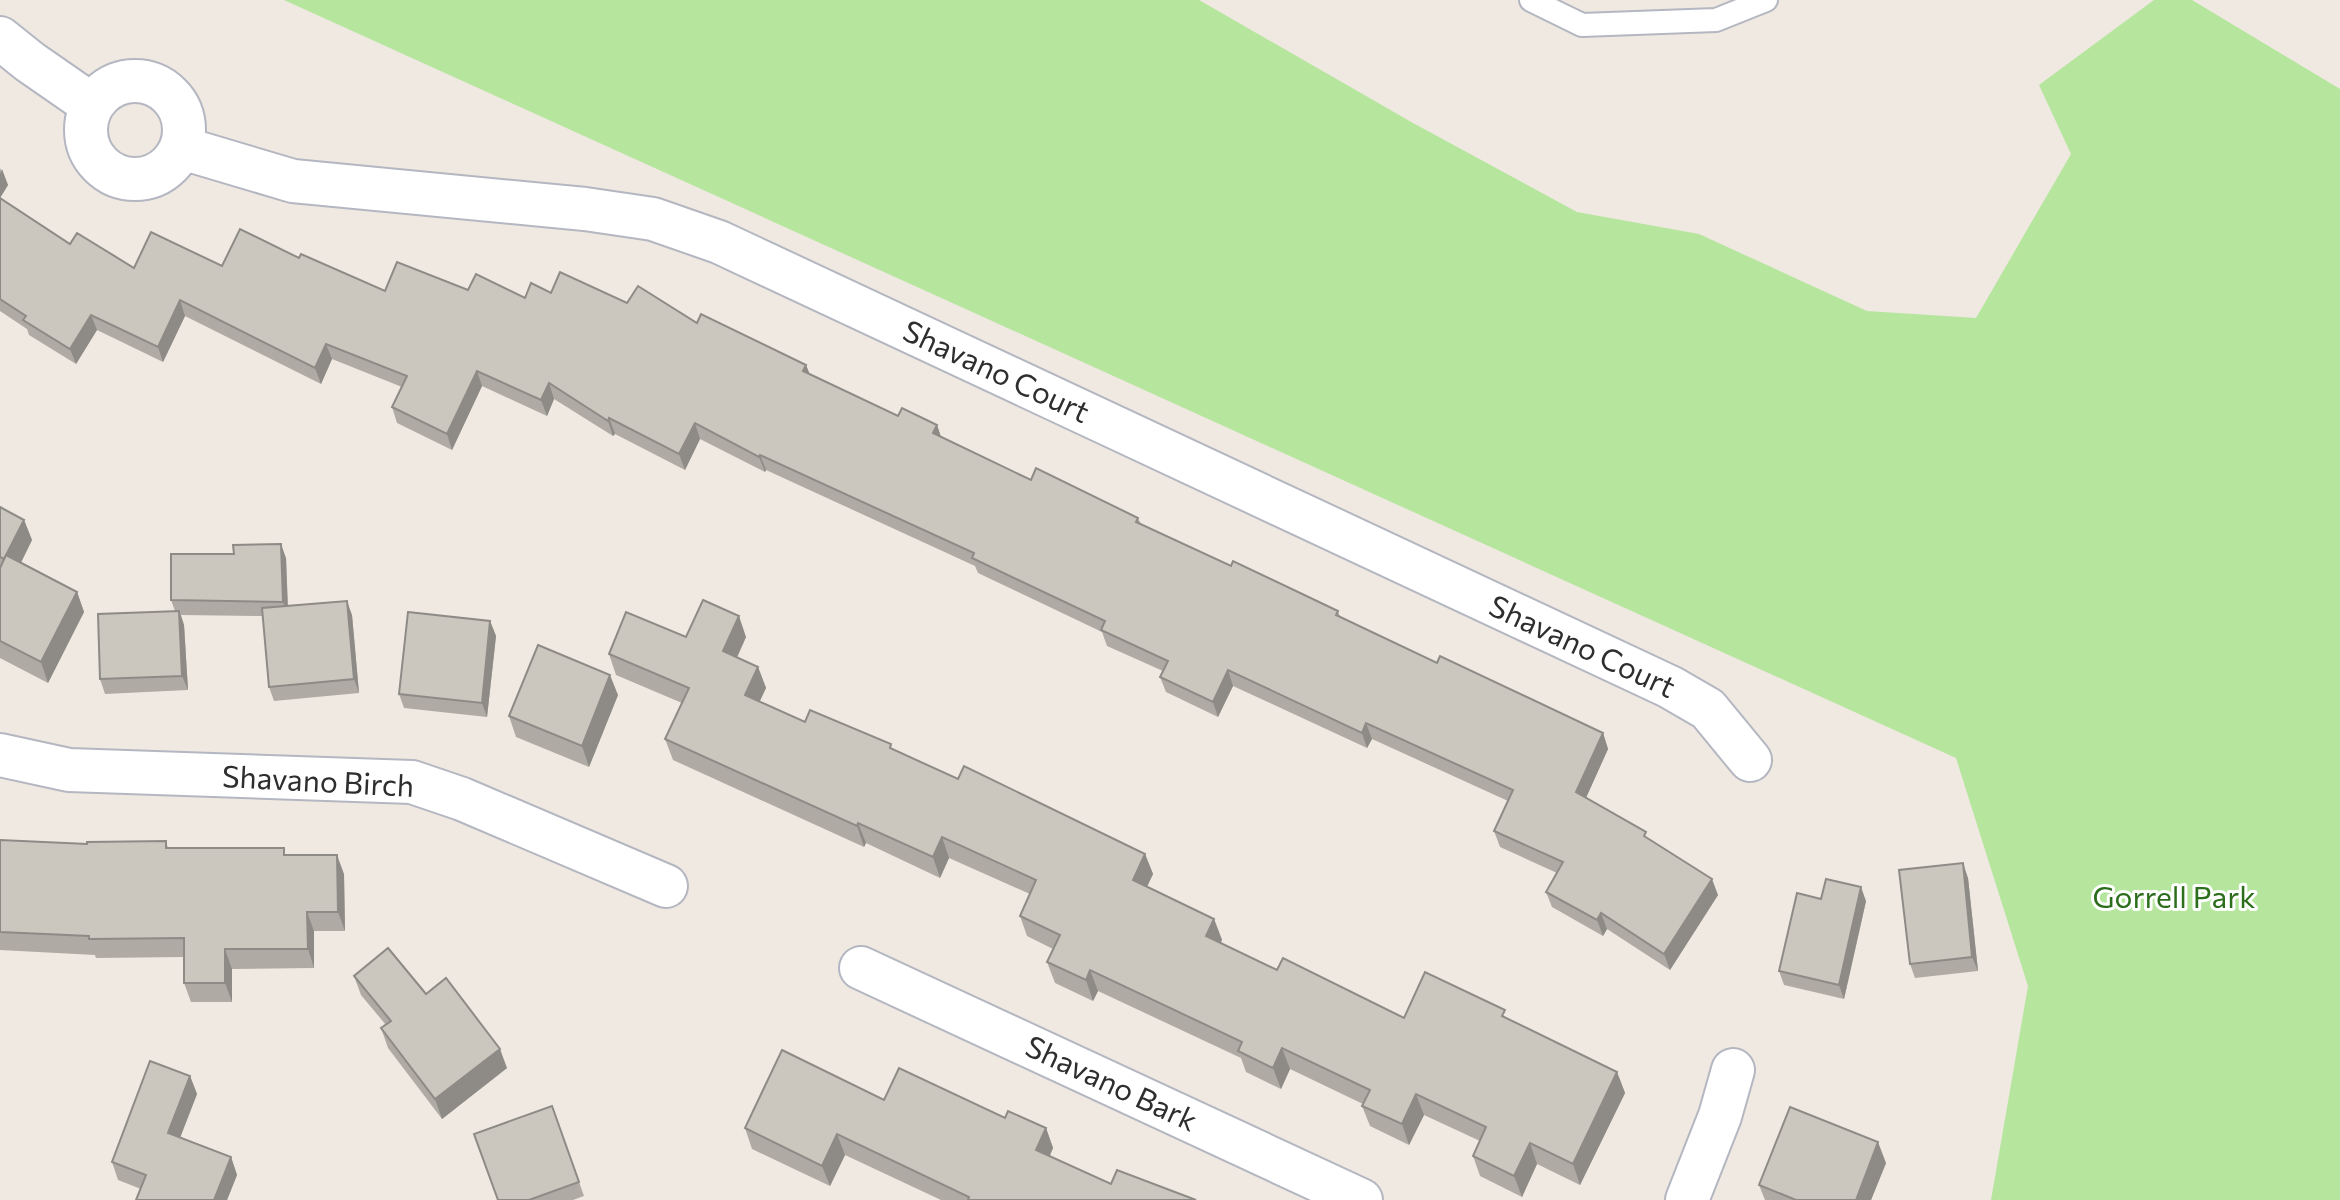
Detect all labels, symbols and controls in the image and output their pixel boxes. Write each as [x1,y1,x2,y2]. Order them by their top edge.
street label: Shavano Court [898,310,1096,429]
street label: Shavano Court [1484,585,1682,704]
street label: Shavano Birch [221,756,415,803]
park label: Gorrell Park [2093,877,2255,914]
street label: Shavano Bark [1020,1026,1204,1138]

